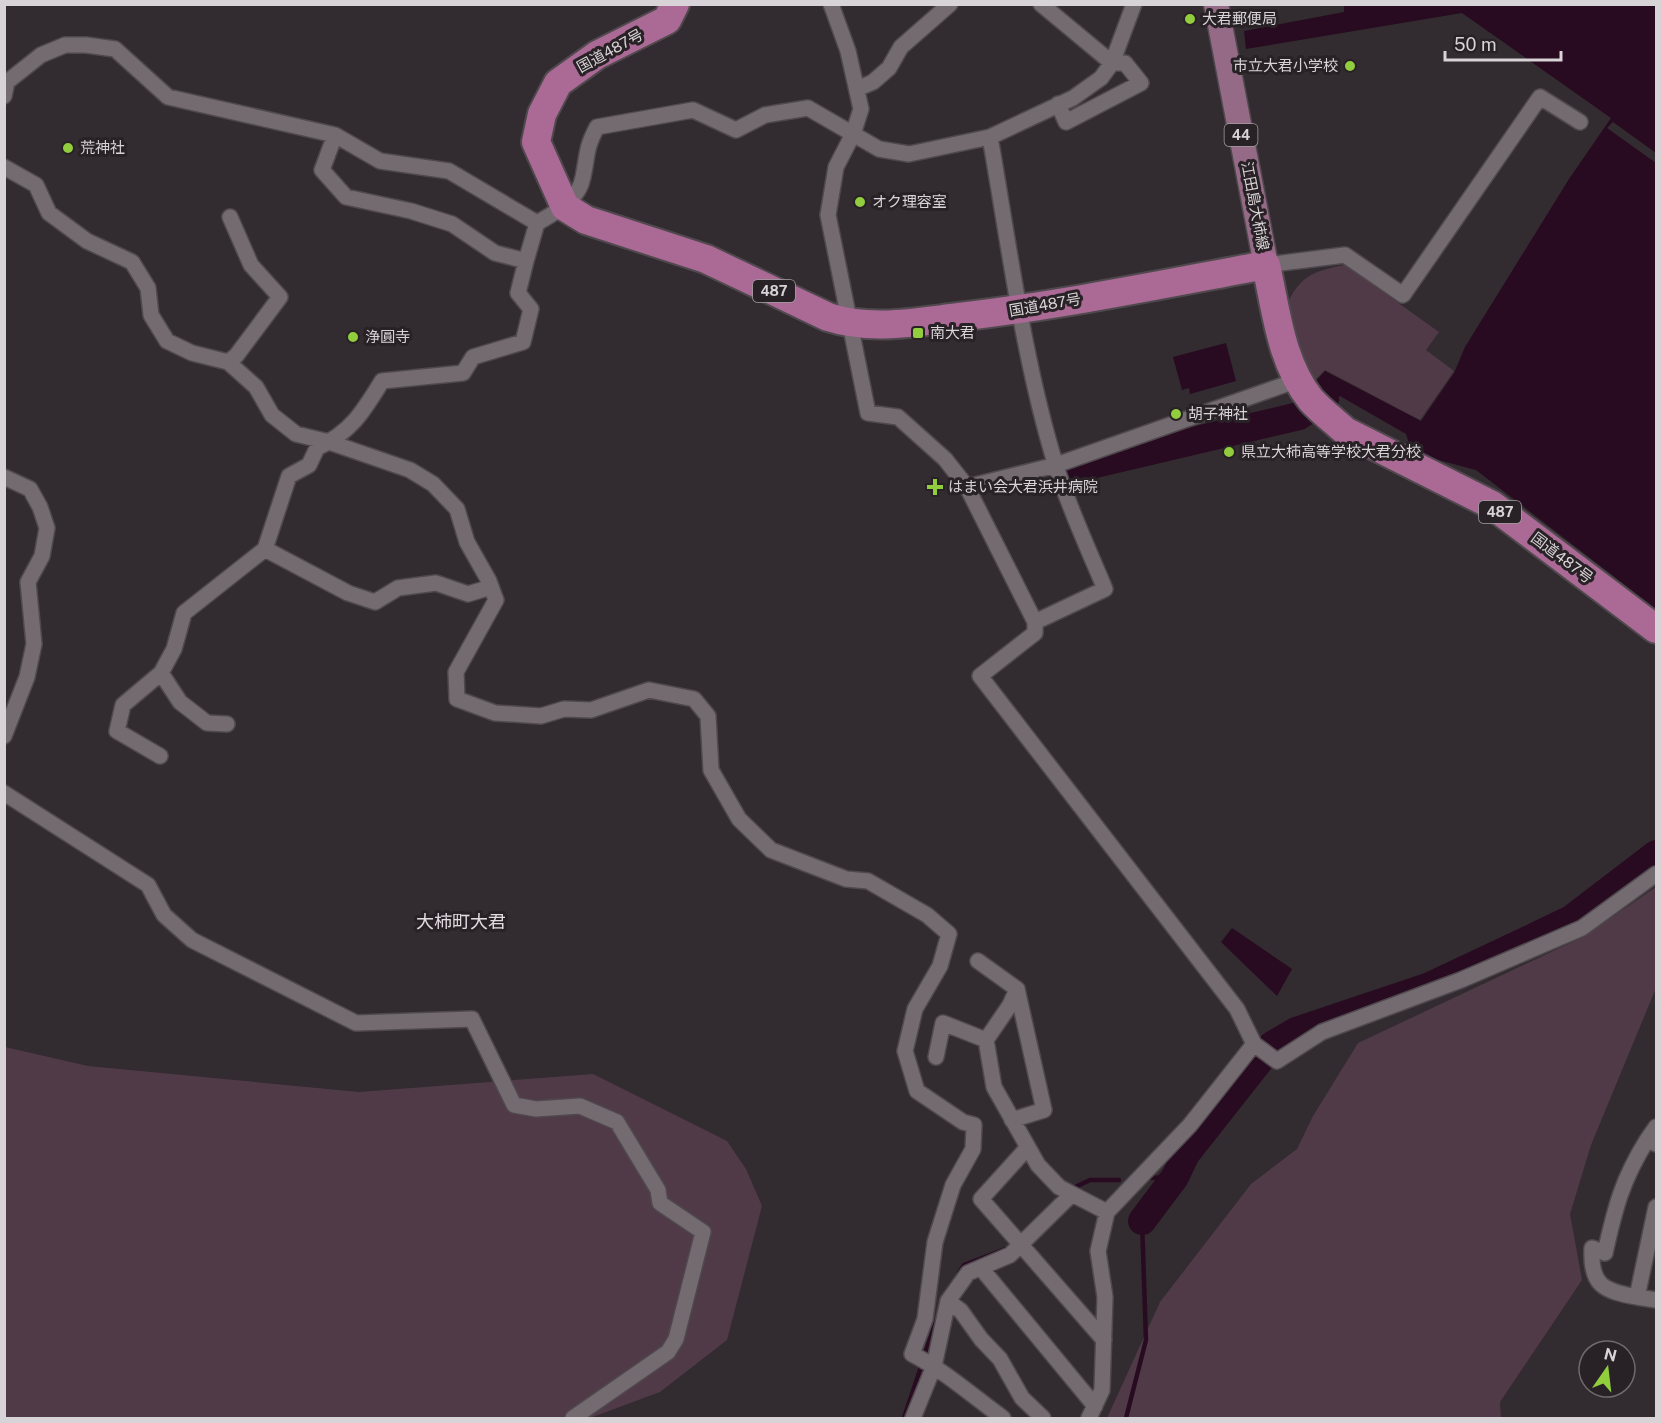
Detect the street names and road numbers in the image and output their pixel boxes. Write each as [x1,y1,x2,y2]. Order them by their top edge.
street label: 国道487号 [574,25,646,76]
road number: 44 [1224,124,1258,146]
street label: 江田島大柿線 [1239,160,1272,252]
road number: 487 [753,280,795,302]
street label: 国道487号 [1008,290,1082,319]
road number: 487 [1479,501,1521,523]
street label: 国道487号 [1528,529,1597,586]

